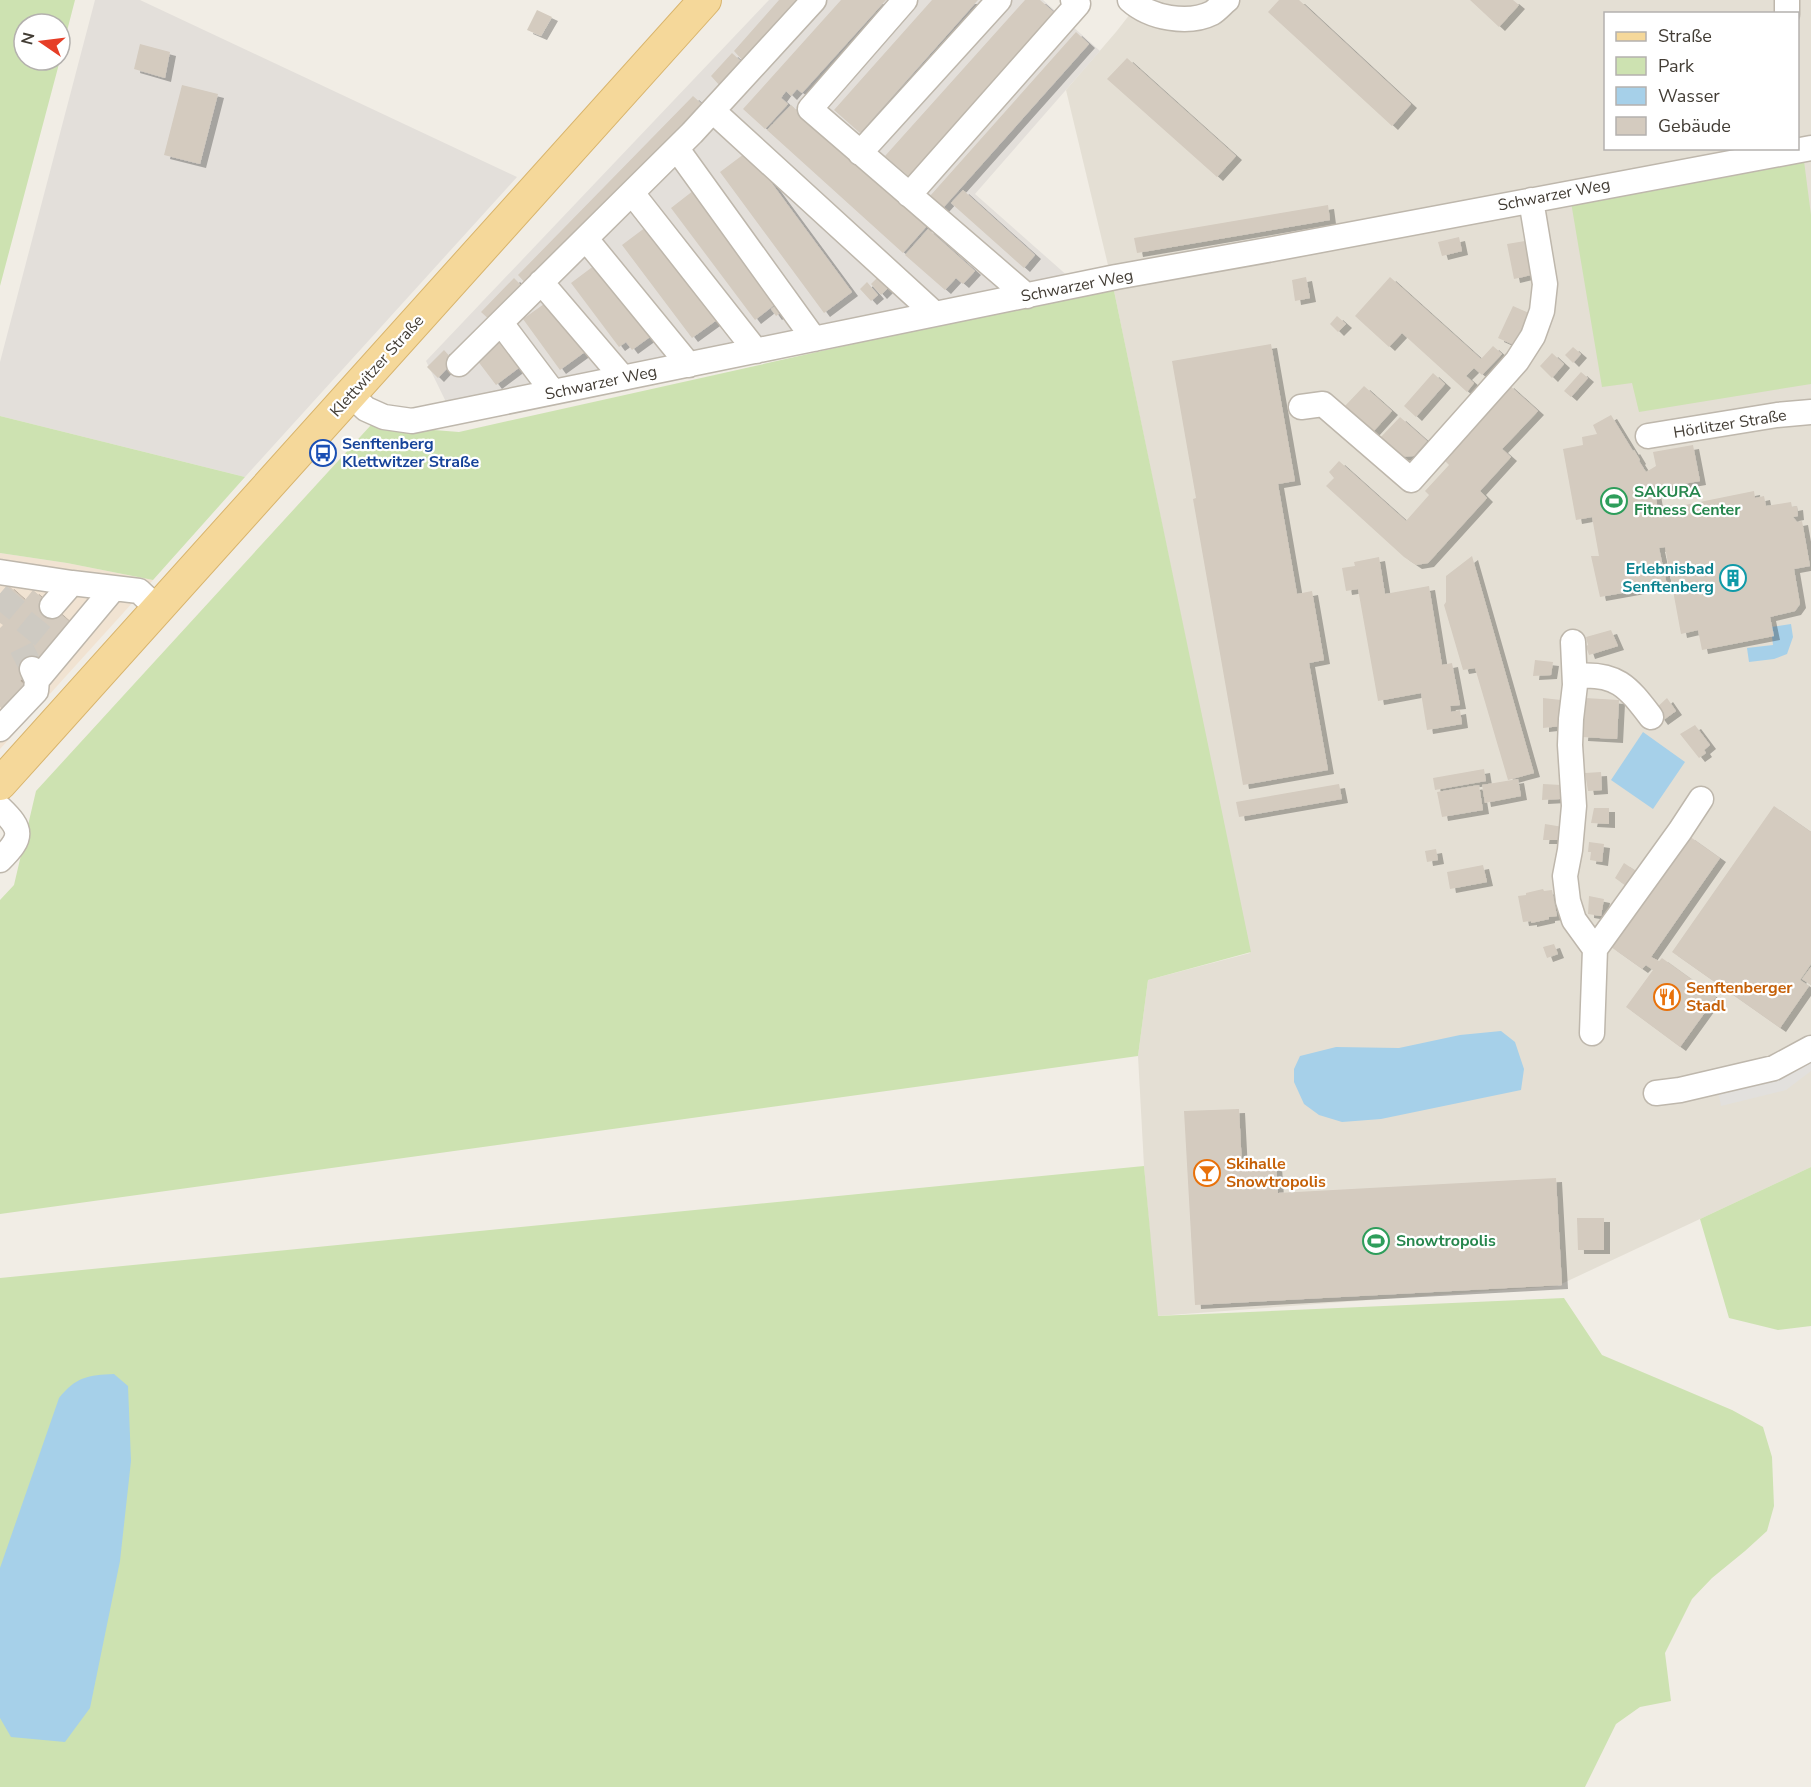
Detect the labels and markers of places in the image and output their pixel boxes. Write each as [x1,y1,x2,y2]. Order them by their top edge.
place label: Senftenberg Klettwitzer Straße [342,433,479,473]
bus stop icon: Senftenberg Klettwitzer Straße [308,438,338,468]
place label: SAKURA Fitness Center [1634,481,1741,521]
sports icon: SAKURA Fitness Center [1599,486,1629,516]
place label: Erlebnisbad Senftenberg [1622,558,1714,598]
building icon: Erlebnisbad Senftenberg [1718,563,1748,593]
place label: Senftenberger Stadl [1686,977,1793,1017]
restaurant icon: Senftenberger Stadl [1652,982,1682,1012]
place label: Skihalle Snowtropolis [1226,1153,1326,1193]
bar icon: Skihalle Snowtropolis [1192,1158,1222,1188]
sports icon: Snowtropolis [1361,1226,1391,1256]
place label: Snowtropolis [1396,1230,1496,1252]

